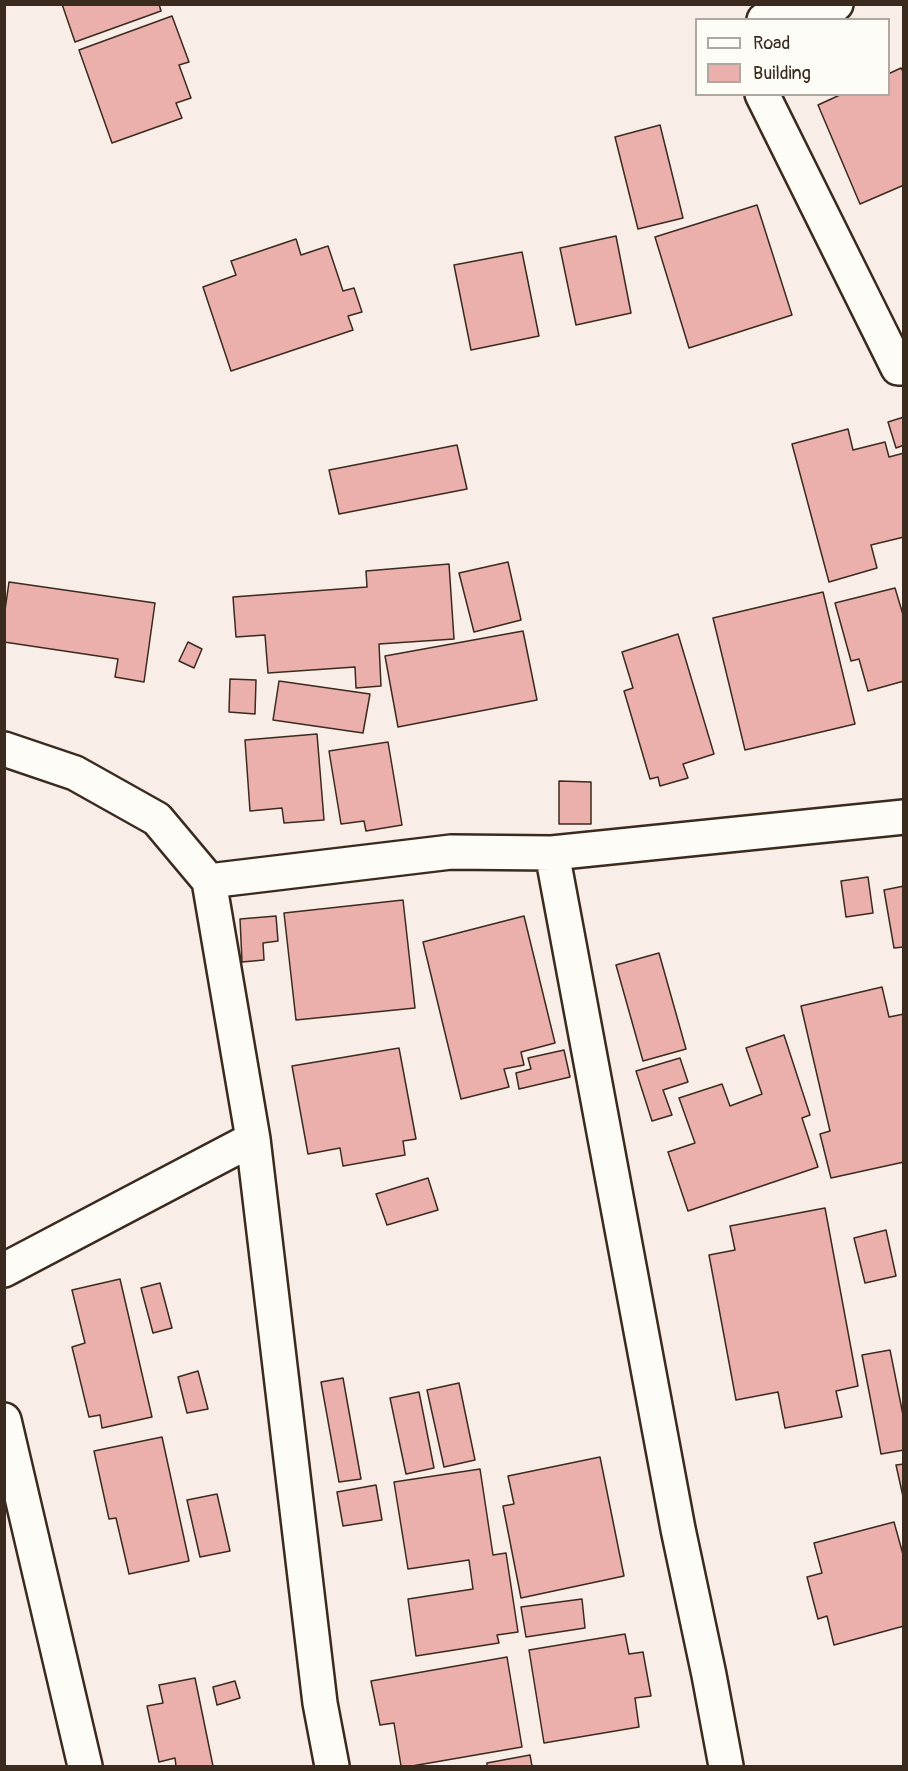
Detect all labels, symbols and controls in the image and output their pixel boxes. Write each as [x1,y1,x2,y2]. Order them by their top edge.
legend [695,18,890,96]
text: Road [753,32,790,55]
text: Building [753,62,811,85]

